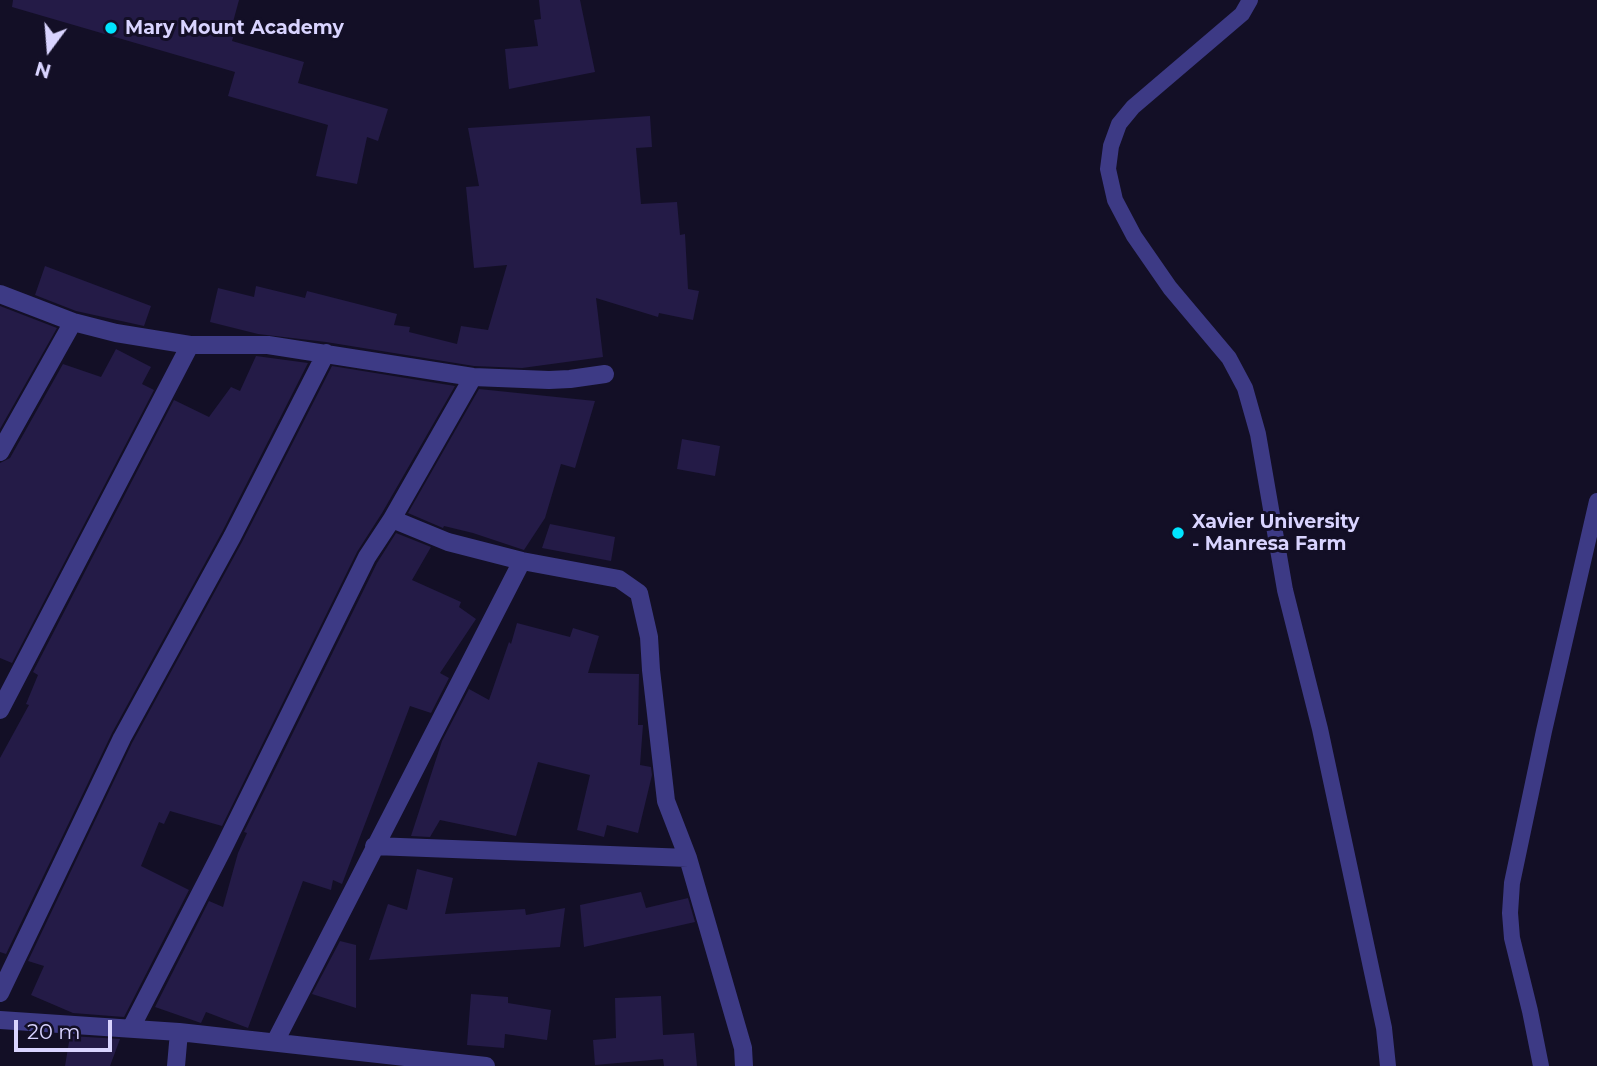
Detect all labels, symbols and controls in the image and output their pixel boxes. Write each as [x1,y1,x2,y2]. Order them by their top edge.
north arrow [14,14,84,84]
place label: Mary Mount Academy [125,17,344,39]
marker: Mary Mount Academy [103,20,119,36]
text: N [33,56,54,83]
place label: Xavier University - Manresa Farm [1192,511,1359,555]
marker: Xavier University - Manresa Farm [1170,525,1186,541]
scale bar [18,1006,116,1050]
text: 20 m [27,1019,81,1044]

